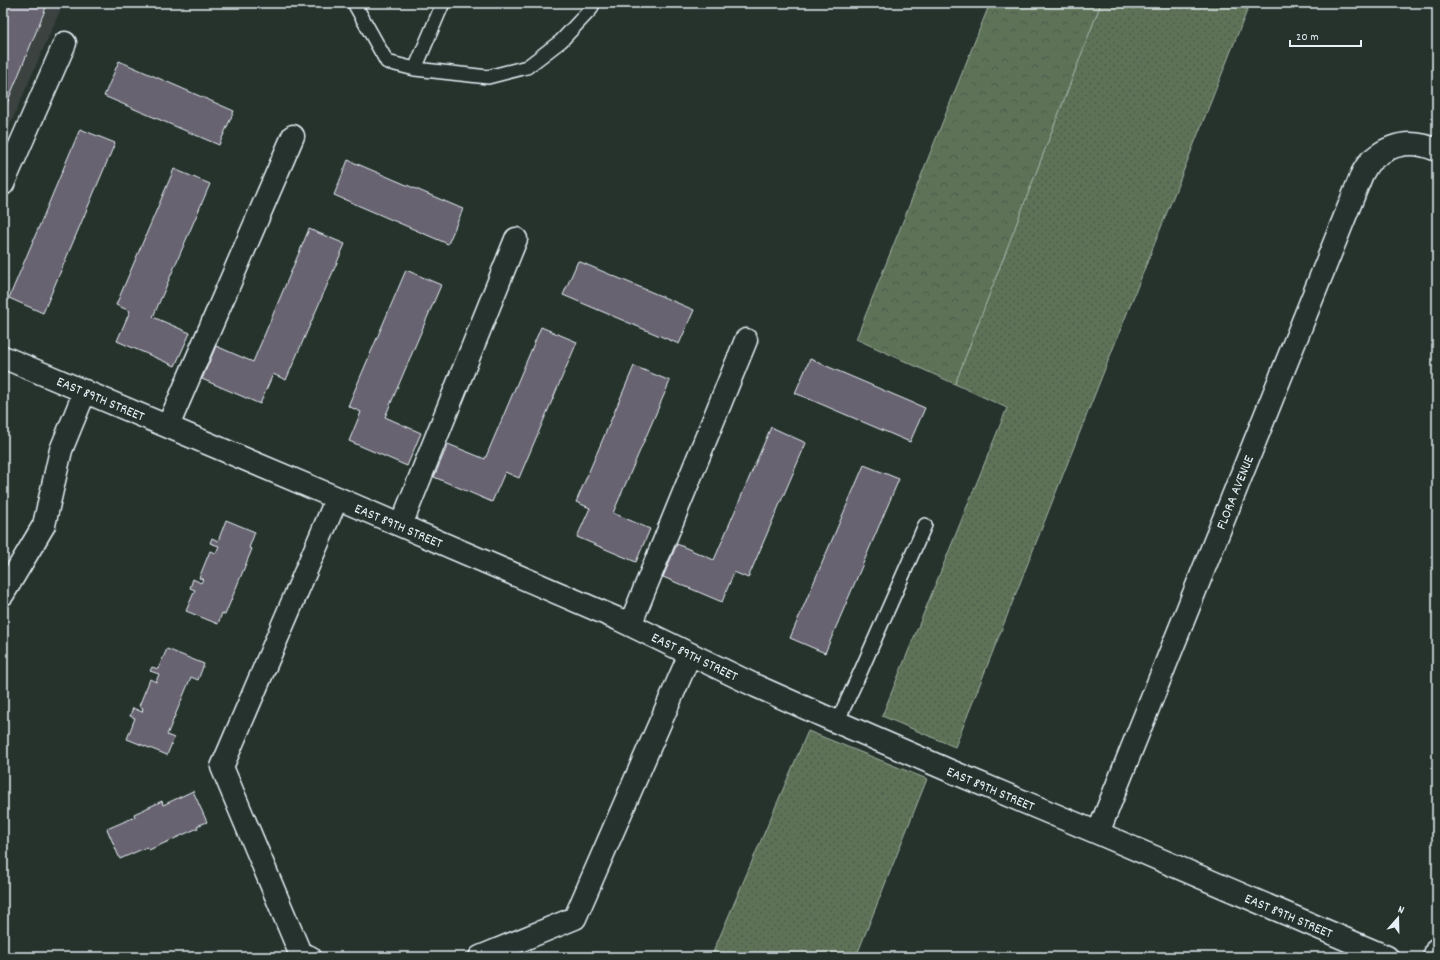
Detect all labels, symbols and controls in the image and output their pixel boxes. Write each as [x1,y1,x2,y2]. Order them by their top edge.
scale bar [1290,22,1361,48]
text: 20 m [1296,29,1319,46]
street label: EAST 89TH STREET [53,372,148,428]
street label: FLORA AVENUE [1212,452,1260,533]
street label: EAST 89TH STREET [351,499,446,555]
street label: EAST 89TH STREET [648,628,741,688]
street label: EAST 89TH STREET [943,762,1038,818]
street label: EAST 89TH STREET [1241,889,1336,945]
north arrow [1378,898,1418,938]
text: N [1395,902,1407,919]

